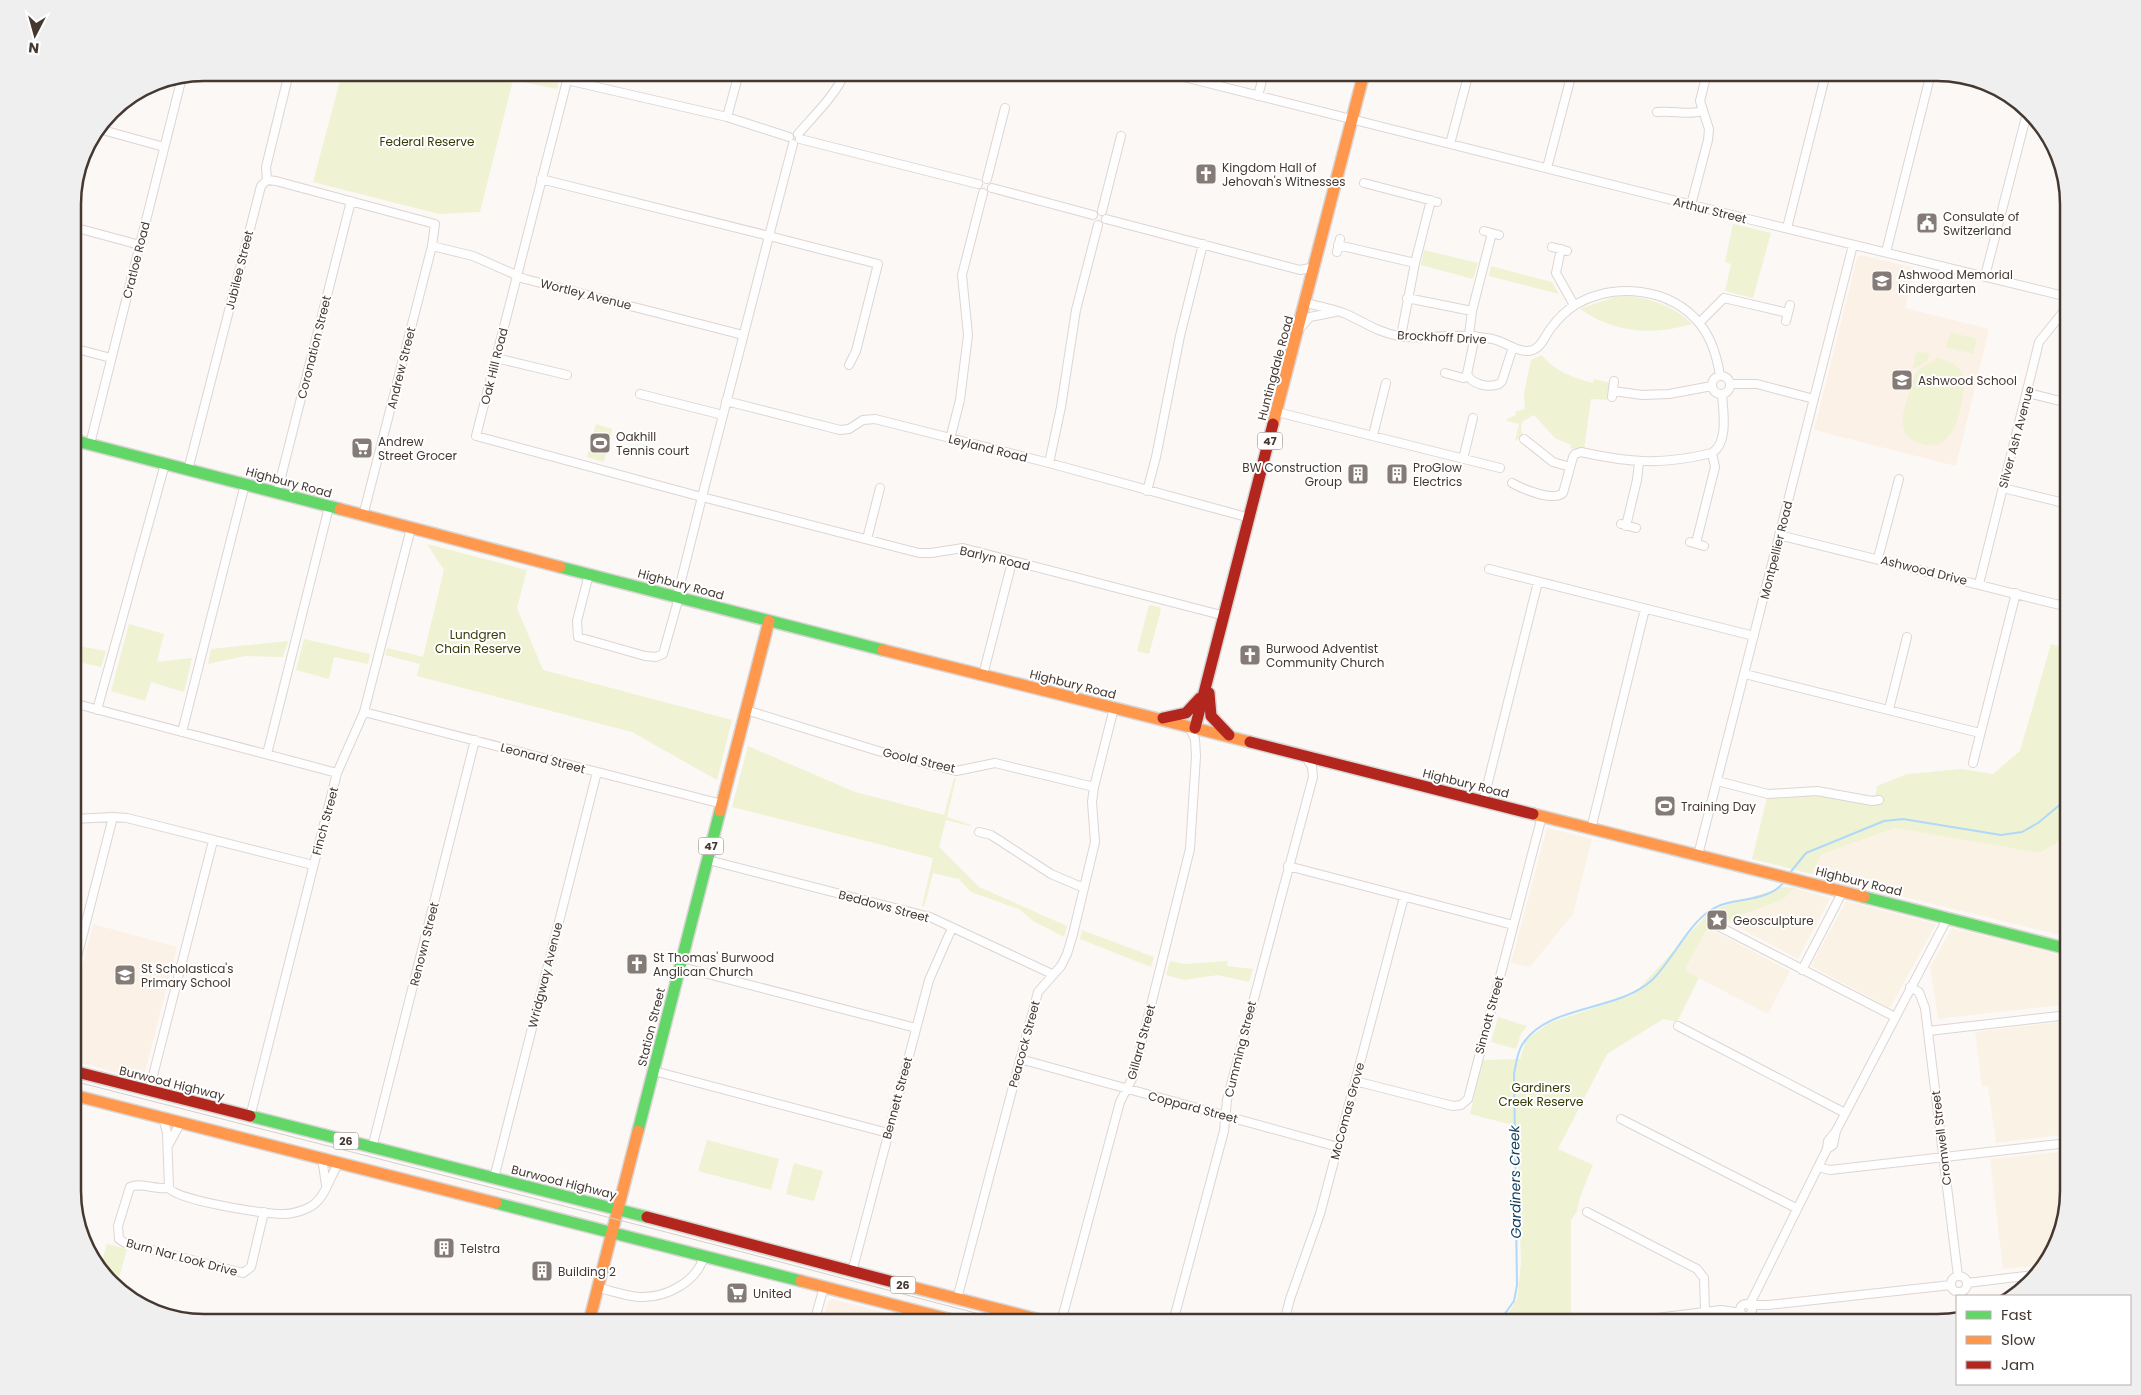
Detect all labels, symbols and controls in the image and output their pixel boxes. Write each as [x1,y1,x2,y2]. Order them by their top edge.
north arrow [10,10,60,60]
text: N [27,37,40,58]
park label: Federal Reserve [380,133,474,150]
place label: Kingdom Hall of Jehovah's Witnesses [1222,159,1345,190]
church icon: Kingdom Hall of Jehovah's Witnesses [1194,162,1218,186]
street label: Arthur Street [1672,193,1748,227]
place label: Consulate of Switzerland [1943,208,2019,239]
public building icon: Consulate of Switzerland [1915,211,1939,235]
street label: Cratloe Road [118,220,154,300]
street label: Jubilee Street [221,229,257,311]
place label: Ashwood Memorial Kindergarten [1898,266,2013,297]
school or university icon: Ashwood Memorial Kindergarten [1870,269,1894,293]
street label: Wortley Avenue [539,274,633,314]
street label: Coronation Street [293,294,335,400]
street label: Huntingdale Road [1253,314,1297,422]
street label: Andrew Street [383,325,419,411]
street label: Oak Hill Road [476,326,512,406]
street label: Brockhoff Drive [1397,326,1487,348]
school or university icon: Ashwood School [1890,368,1914,392]
place label: Ashwood School [1918,372,2017,389]
street label: Silver Ash Avenue [1994,384,2038,490]
place label: Oakhill Tennis court [616,428,689,459]
street label: Leyland Road [947,430,1029,466]
sports icon: Oakhill Tennis court [588,431,612,455]
road number: 47 [1258,432,1282,450]
place label: Andrew Street Grocer [378,433,458,464]
supermarket icon: Andrew Street Grocer [350,436,374,460]
place label: BW Construction Group [1242,459,1342,490]
place label: ProGlow Electrics [1413,459,1462,490]
street label: Highbury Road [244,462,334,502]
building icon: BW Construction Group [1346,462,1370,486]
building icon: ProGlow Electrics [1385,462,1409,486]
street label: Montpellier Road [1756,499,1796,601]
street label: Barlyn Road [958,542,1032,574]
street label: Ashwood Drive [1879,551,1969,589]
street label: Highbury Road [636,564,726,604]
park label: Lundgren Chain Reserve [435,626,521,657]
place label: Burwood Adventist Community Church [1266,640,1384,671]
church icon: Burwood Adventist Community Church [1238,643,1262,667]
street label: Highbury Road [1028,665,1118,703]
street label: Leonard Street [499,739,587,777]
street label: Goold Street [881,743,957,777]
street label: Highbury Road [1421,764,1511,802]
street label: Finch Street [308,785,342,857]
sports icon: Training Day [1653,794,1677,818]
place label: Training Day [1681,798,1756,815]
road number: 47 [698,838,724,854]
street label: Highbury Road [1814,862,1904,900]
street label: Beddows Street [837,886,931,926]
street label: Renown Street [405,900,443,988]
place icon: Geosculpture [1705,908,1729,932]
place label: Geosculpture [1733,912,1814,929]
street label: Wridgway Avenue [524,920,566,1030]
place label: St Thomas' Burwood Anglican Church [653,949,774,980]
church icon: St Thomas' Burwood Anglican Church [625,952,649,976]
place label: St Scholastica's Primary School [141,960,234,991]
school or university icon: St Scholastica's Primary School [113,963,137,987]
street label: Sinnott Street [1470,974,1508,1056]
street label: Station Street [633,986,669,1068]
street label: Peacock Street [1004,999,1044,1089]
street label: Cumming Street [1220,999,1260,1099]
street label: Gillard Street [1123,1002,1159,1082]
street label: Bennett Street [878,1055,916,1141]
street label: McComas Grove [1326,1060,1368,1162]
street label: Burwood Highway [118,1062,227,1104]
park label: Gardiners Creek Reserve [1498,1079,1584,1110]
street label: Coppard Street [1146,1087,1240,1127]
street label: Cromwell Street [1927,1090,1955,1186]
water label: Gardiners Creek [1504,1124,1526,1239]
road number: 26 [334,1132,358,1150]
street label: Burwood Highway [510,1161,619,1203]
street label: Burn Nar Look Drive [124,1234,240,1280]
building icon: Telstra [432,1236,456,1260]
place label: Telstra [460,1240,500,1257]
building icon: Building 2 [530,1259,554,1283]
place label: Building 2 [558,1263,616,1280]
road number: 26 [890,1276,916,1294]
supermarket icon: United [725,1281,749,1305]
place label: United [753,1285,792,1302]
legend [1956,1295,2131,1385]
text: Fast [2001,1304,2032,1325]
text: Slow [2001,1329,2036,1350]
text: Jam [2001,1354,2035,1375]

